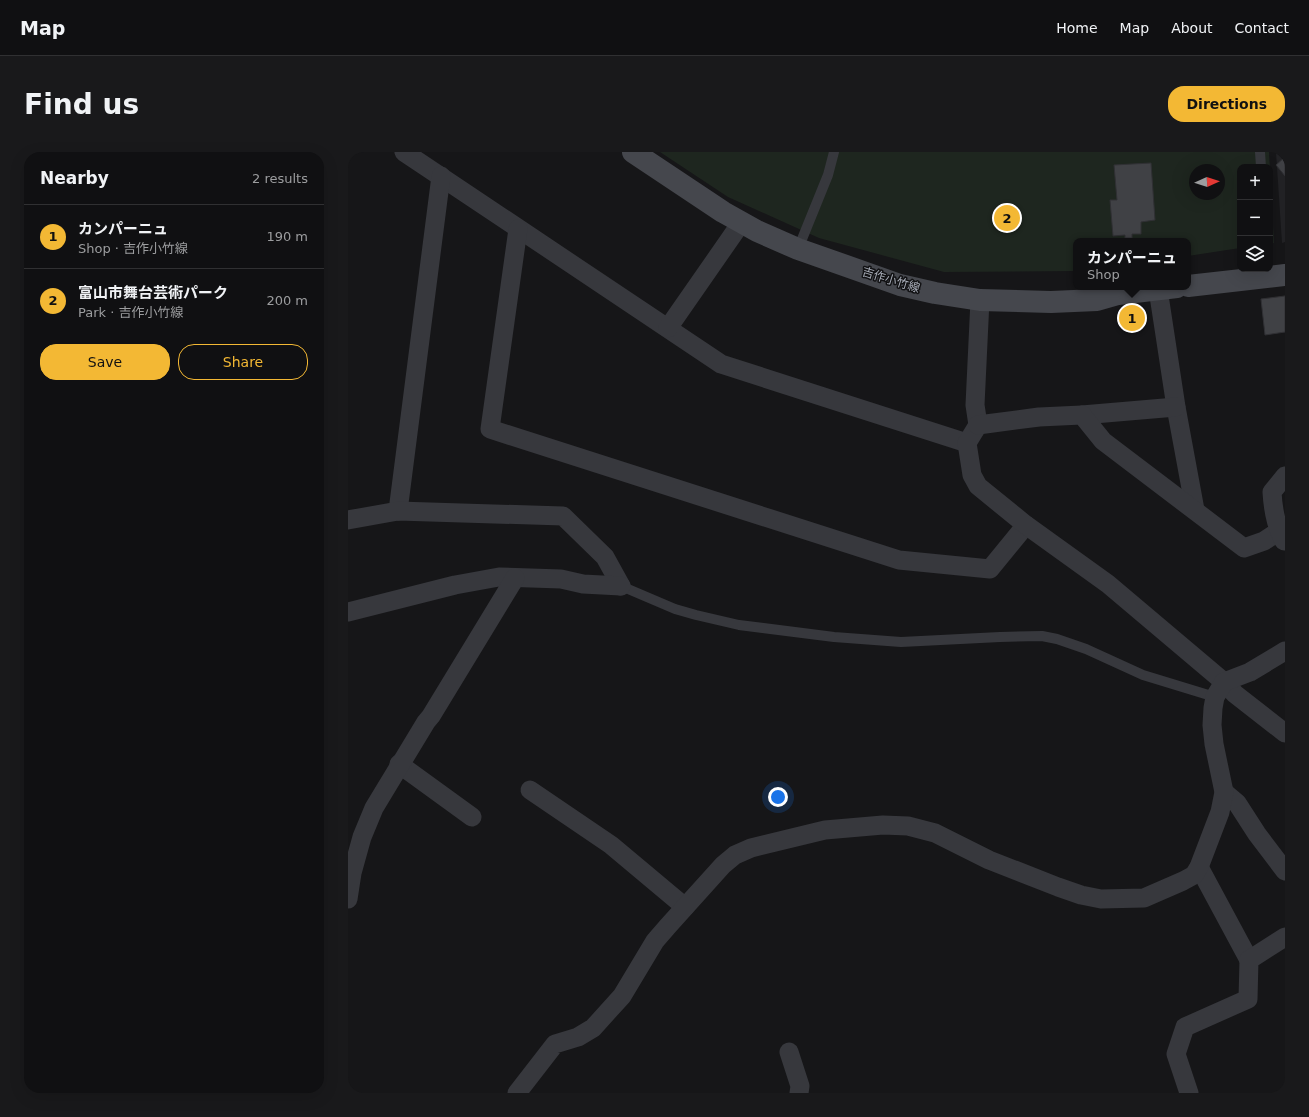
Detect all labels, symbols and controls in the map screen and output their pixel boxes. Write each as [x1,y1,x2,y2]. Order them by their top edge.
text: Map [20,17,65,39]
text: Home [1056,20,1098,36]
text: Map [1120,20,1149,36]
text: About [1171,20,1213,36]
text: Contact [1235,20,1289,36]
button: Directions [1168,86,1285,122]
text: Find us [24,88,139,121]
north arrow [1189,164,1225,200]
map controls [1237,164,1273,272]
button: + [1237,164,1273,200]
text: Nearby [40,168,109,188]
text: 2 results [252,171,308,186]
button: − [1237,200,1273,236]
pin: 2 [994,203,1020,233]
text: カンパーニュ [78,220,168,238]
text: 1 [48,229,58,244]
text: 190 m [266,229,308,244]
button: layers [1237,236,1273,272]
popup [1073,238,1191,290]
text: Shop · 吉作小竹線 [78,241,188,256]
text: カンパーニュ [1087,249,1177,267]
street label: 吉作小竹線 [860,265,922,295]
text: Shop [1087,267,1120,282]
text: 富山市舞台芸術パーク [78,284,228,302]
text: 2 [48,293,58,308]
text: 200 m [266,293,308,308]
pin: 1 [1119,303,1145,333]
text: Park · 吉作小竹線 [78,305,184,320]
button: Save [40,344,170,380]
button: Share [178,344,308,380]
your location [768,787,788,807]

